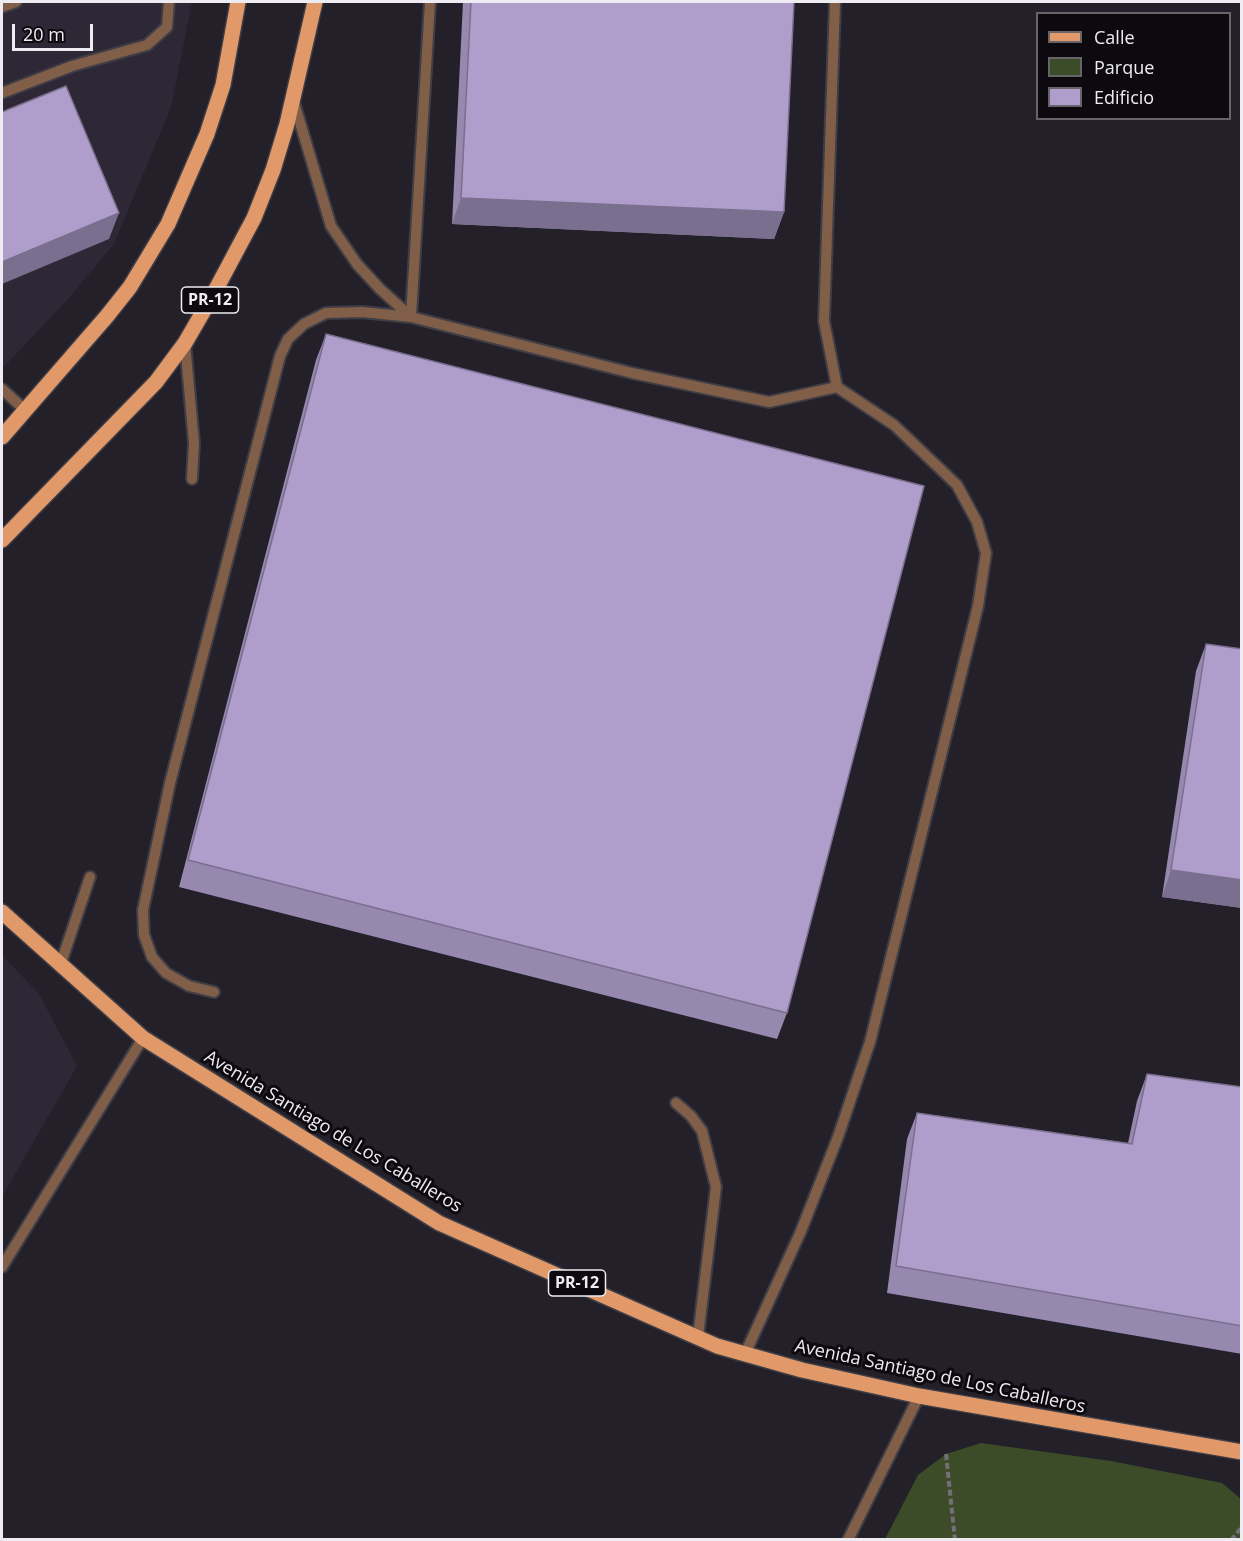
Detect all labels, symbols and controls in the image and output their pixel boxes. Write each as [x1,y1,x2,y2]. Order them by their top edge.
scale bar [15,12,96,50]
legend [1036,12,1231,120]
text: 20 m [23,22,65,46]
text: Calle [1094,25,1135,49]
text: Parque [1094,55,1154,79]
text: Edificio [1094,85,1154,109]
road number: PR-12 [182,287,238,313]
street label: Avenida Santiago de Los Caballeros [200,1046,466,1218]
road number: PR-12 [548,1270,606,1296]
street label: Avenida Santiago de Los Caballeros [793,1336,1087,1418]

